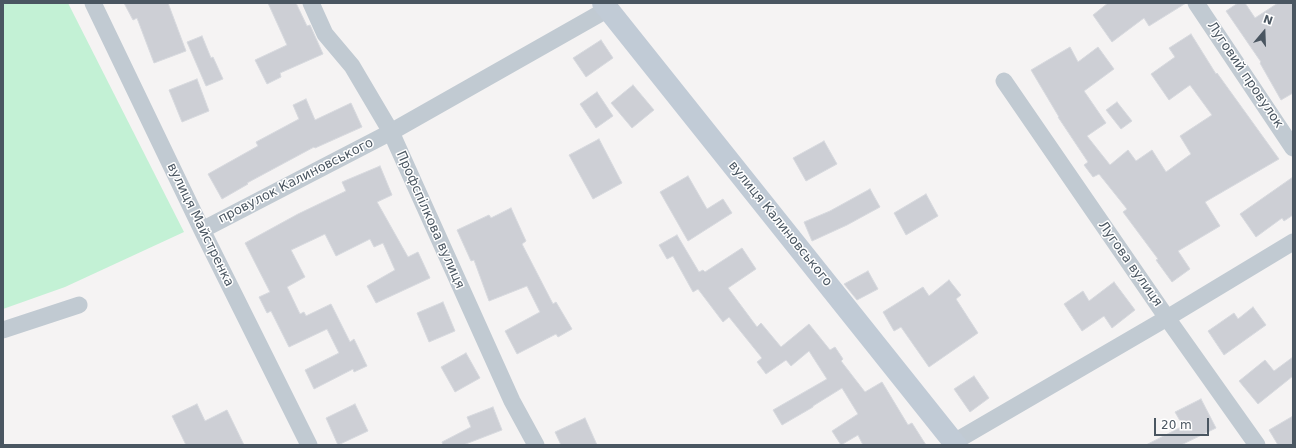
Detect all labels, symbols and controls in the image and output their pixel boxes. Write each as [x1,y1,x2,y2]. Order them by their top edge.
north arrow [1244,12,1284,52]
text: N [1262,13,1275,28]
street label: Луговий провулок [1204,19,1286,131]
street label: провулок Калиновського [216,135,376,227]
street label: Профспілкова вулиця [393,149,467,291]
street label: вулиця Калиновського [725,158,835,290]
street label: вулиця Майстренка [163,161,237,289]
street label: Лугова вулиця [1095,218,1165,310]
scale bar [1156,410,1211,436]
text: 20 m [1161,418,1192,432]

